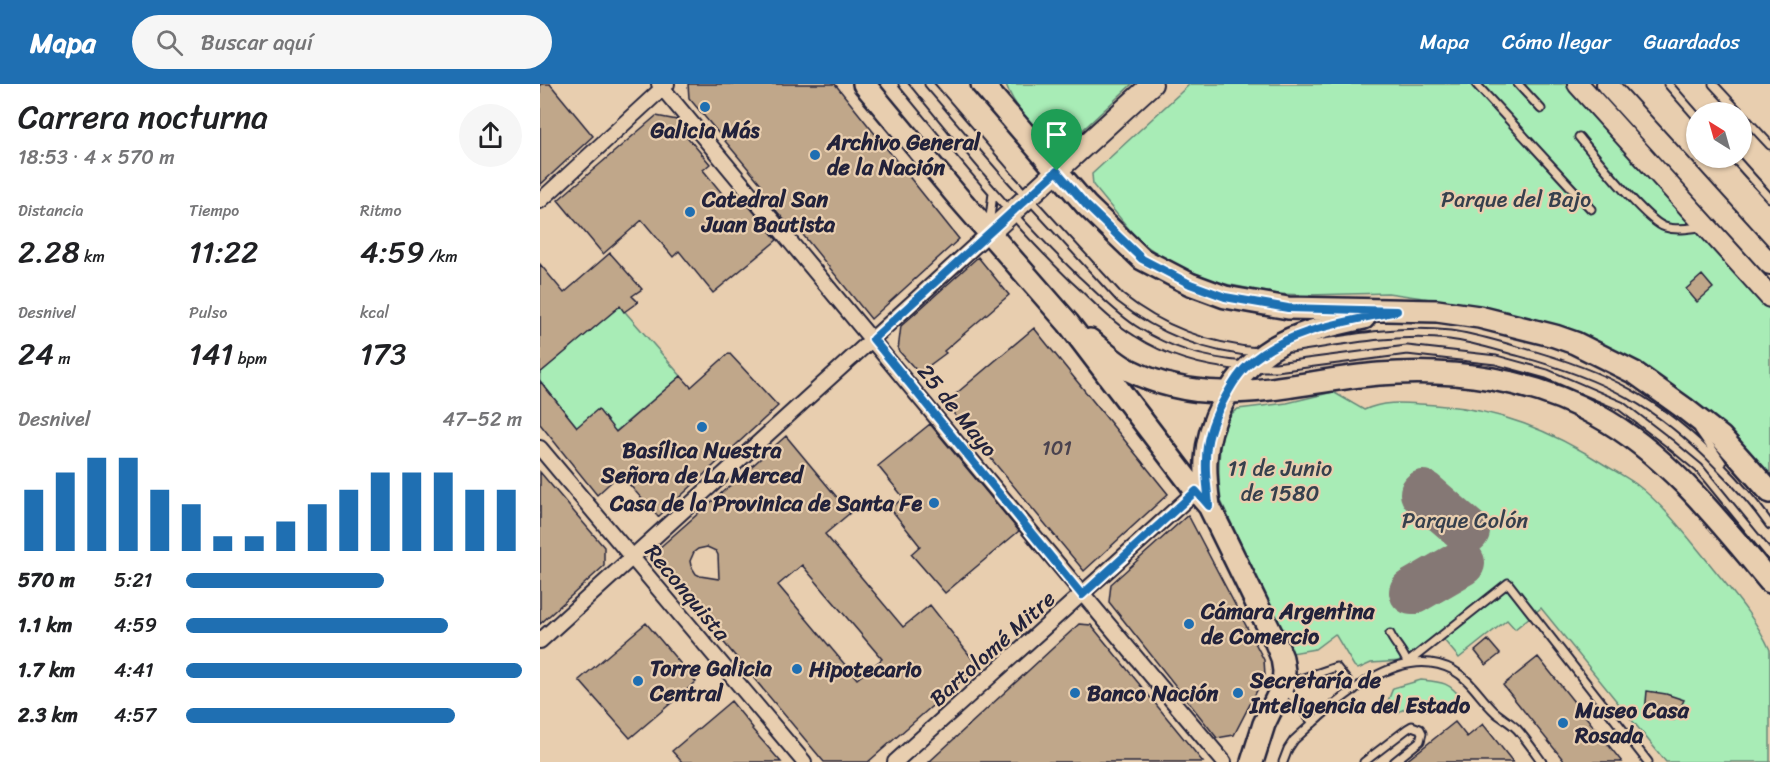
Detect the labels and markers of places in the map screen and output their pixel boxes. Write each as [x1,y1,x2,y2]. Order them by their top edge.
marker: Galicia Más [698,100,712,114]
pin [1031,109,1082,171]
place label: Galicia Más [650,111,760,150]
place label: Archivo General de la Nación [826,123,982,187]
marker: Archivo General de la Nación [808,148,822,162]
place label: Catedral San Juan Bautista [700,180,836,244]
marker: Catedral San Juan Bautista [683,205,697,219]
marker: Basílica Nuestra Señora de La Merced [695,420,709,434]
place label: Basílica Nuestra Señora de La Merced [600,431,805,495]
place label: Casa de la Provinica de Santa Fe [609,484,922,523]
marker: Casa de la Provinica de Santa Fe [927,496,941,510]
place label: Cámara Argentina de Comercio [1200,592,1375,656]
marker: Cámara Argentina de Comercio [1182,617,1196,631]
place label: Torre Galicia Central [649,649,773,713]
place label: Hipotecario [808,650,922,689]
place label: Secretaría de Inteligencia del Estado [1249,661,1471,725]
marker: Hipotecario [790,662,804,676]
marker: Torre Galicia Central [631,674,645,688]
place label: Banco Nación [1087,674,1218,713]
marker: Banco Nación [1068,686,1082,700]
marker: Secretaría de Inteligencia del Estado [1231,686,1245,700]
place label: Museo Casa Rosada [1574,691,1690,755]
marker: Museo Casa Rosada [1556,716,1570,730]

